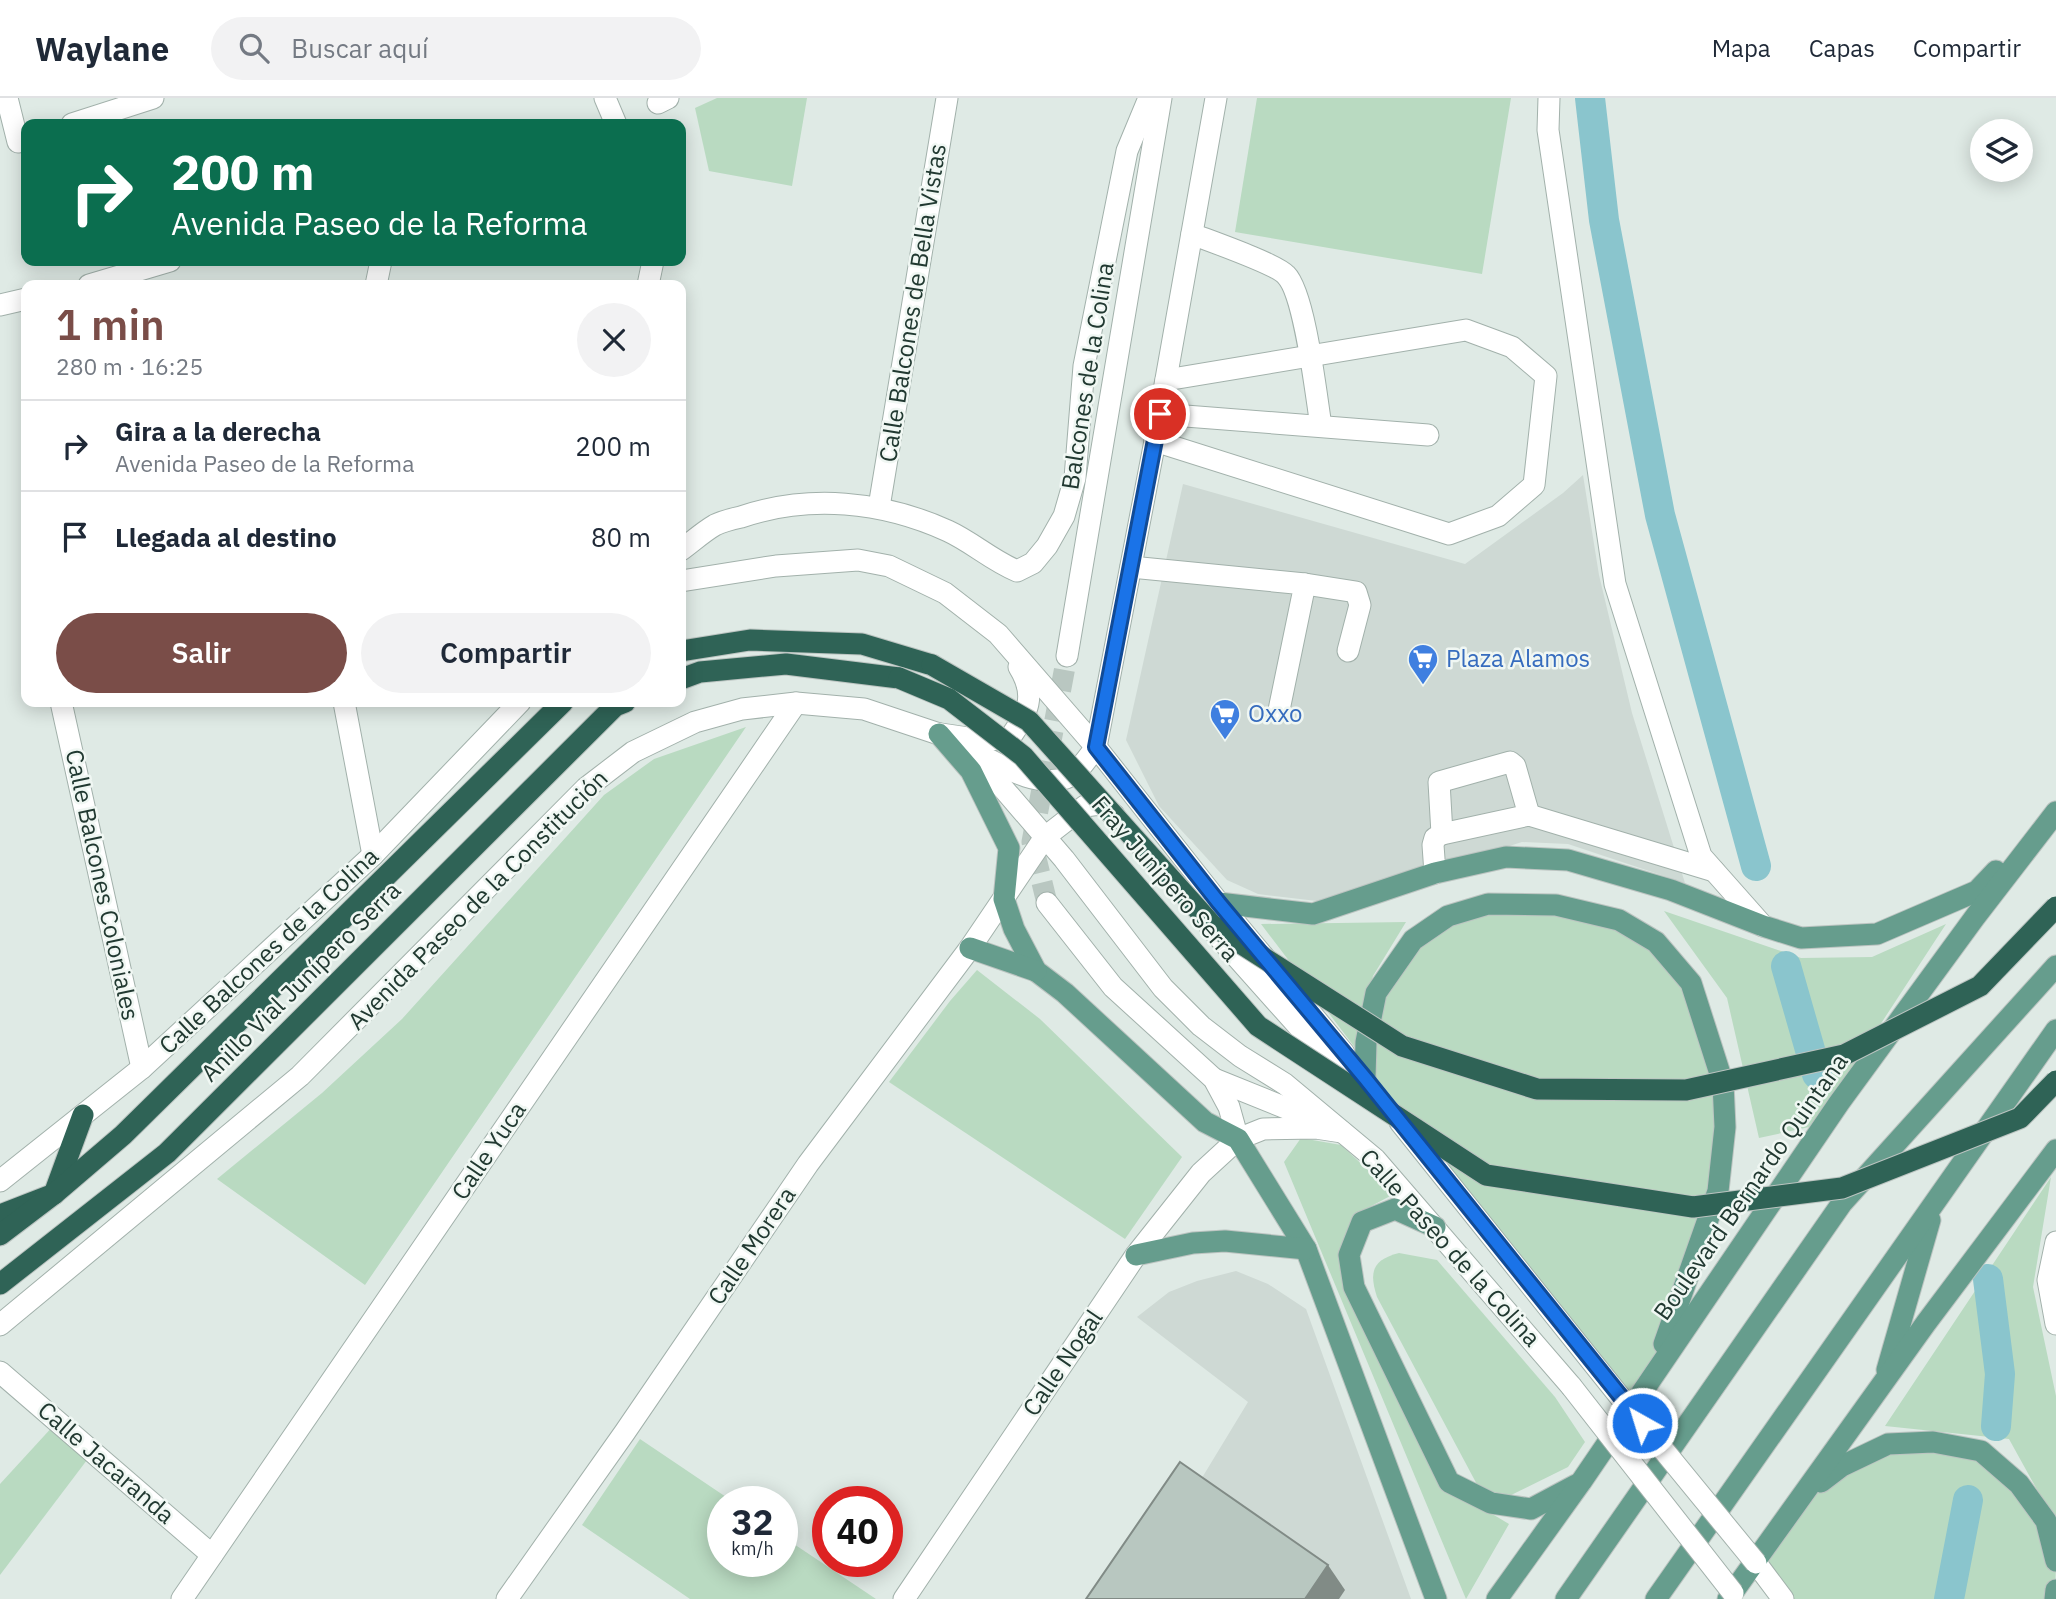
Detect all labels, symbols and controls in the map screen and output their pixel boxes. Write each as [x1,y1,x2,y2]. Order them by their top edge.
search box [211,17,701,80]
text: Waylane [35,27,169,70]
icon: search [235,29,273,67]
text: Buscar aquí [291,31,429,65]
text: Mapa [1712,32,1771,64]
text: Capas [1809,32,1875,64]
text: Compartir [1913,32,2021,64]
map controls [1970,119,2033,182]
button: layers [1970,119,2033,182]
text: 200 m [171,140,315,203]
street label: Calle Balcones de Bella Vistas [871,141,953,464]
icon: right [56,147,147,238]
text: Avenida Paseo de la Reforma [171,202,588,244]
street label: Balcones de la Colina [1053,260,1121,492]
text: 1 min [56,297,165,352]
button: close [577,303,651,377]
text: 280 m · 16:25 [56,351,203,381]
pin [1130,384,1190,444]
icon: arrive [1141,395,1179,433]
text: Gira a la derecha [115,414,321,448]
icon: right [56,427,94,465]
text: 200 m [575,429,651,463]
text: Avenida Paseo de la Reforma [115,448,414,478]
icon: arrive [56,518,94,556]
text: Llegada al destino [115,520,337,554]
text: 80 m [591,520,651,554]
button: Salir [56,613,347,693]
button: Compartir [361,613,651,693]
supermarket icon: Plaza Alamos [1406,642,1440,686]
place label: Plaza Alamos [1446,642,1590,674]
supermarket icon: Oxxo [1208,697,1242,741]
place label: Oxxo [1248,697,1302,729]
street label: Calle Balcones Coloniales [59,746,147,1023]
street label: Avenida Paseo de la Constitución [340,762,614,1036]
street label: Fray Junipero Serra [1085,789,1247,968]
street label: Calle Balcones de la Colina [152,840,385,1061]
street label: Anillo Vial Junípero Serra [193,874,407,1088]
street label: Boulevard Bernardo Quintana [1646,1047,1855,1326]
street label: Calle Yuca [444,1095,533,1206]
street label: Calle Paseo de la Colina [1353,1142,1548,1353]
street label: Calle Morera [700,1180,803,1311]
street label: Calle Nogal [1015,1303,1110,1422]
position arrow [1605,1386,1679,1460]
street label: Calle Jacaranda [32,1394,182,1531]
speed limit sign: 40 [812,1486,903,1577]
text: 32 [731,1499,774,1545]
text: km/h [731,1537,774,1560]

